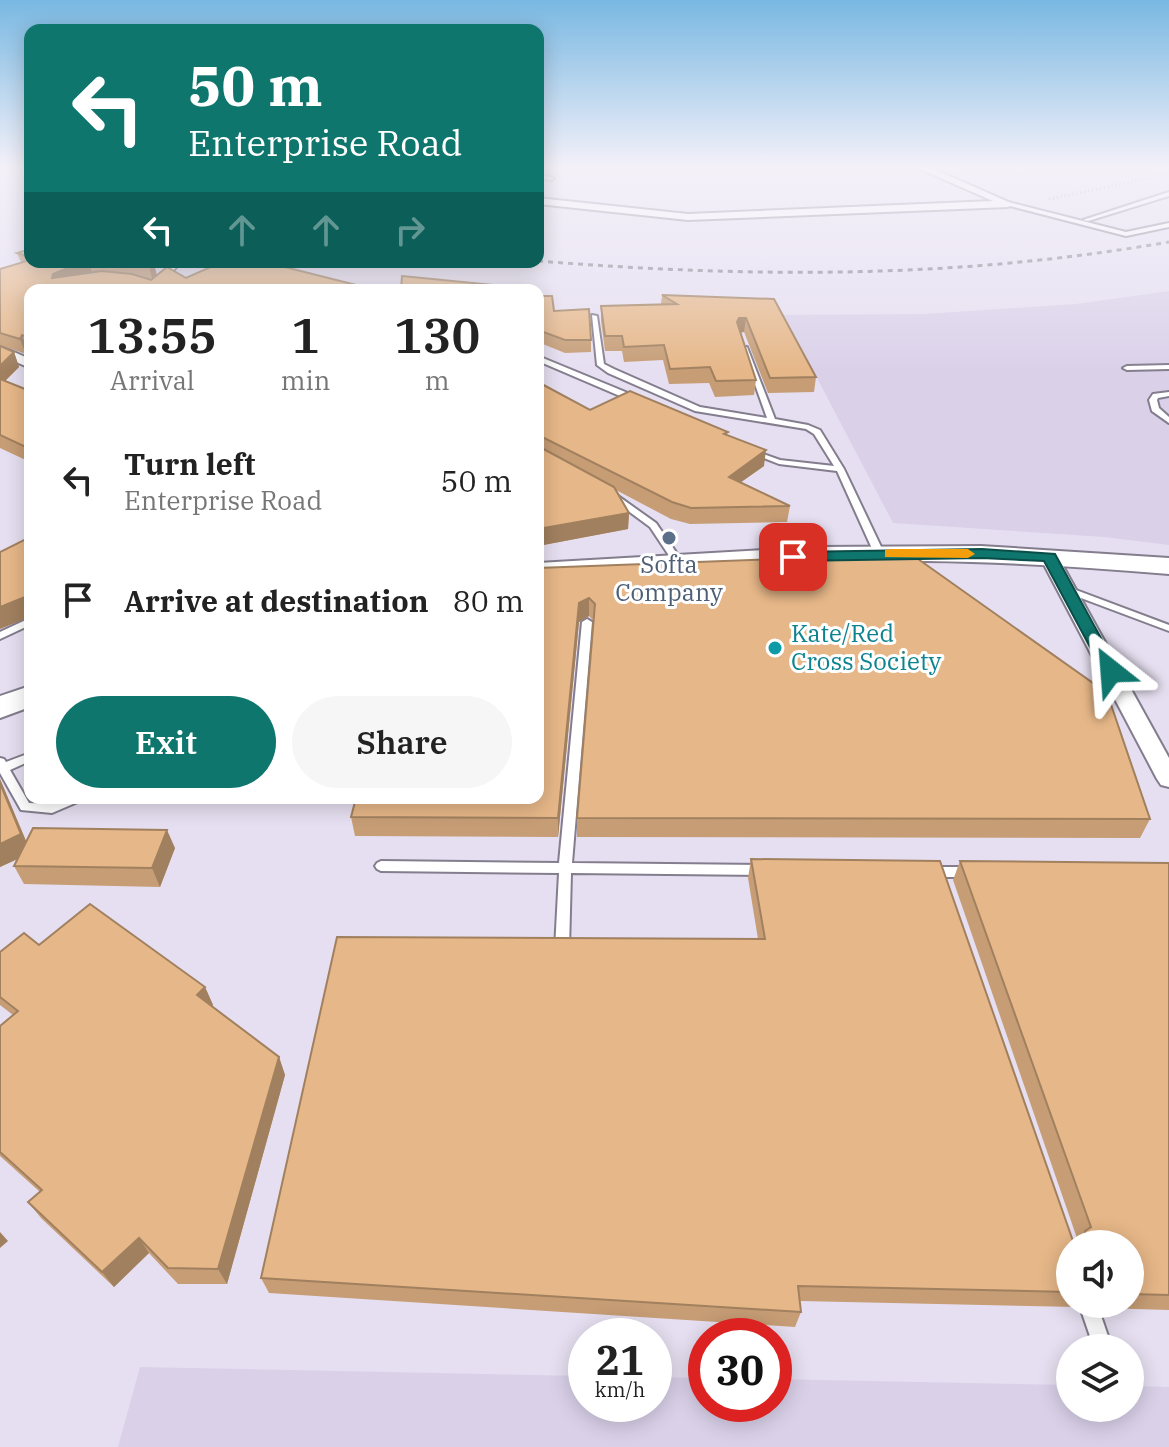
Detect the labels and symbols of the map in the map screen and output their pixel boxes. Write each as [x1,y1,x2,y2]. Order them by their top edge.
pin [759,523,827,591]
marker: Softa Company [660,529,678,547]
place label: Softa Company [615,548,723,608]
place label: Kate/Red Cross Society [791,617,941,677]
position arrow [1069,629,1153,713]
marker: Kate/Red Cross Society [766,639,784,657]
speed limit sign: 30 [688,1318,792,1422]

